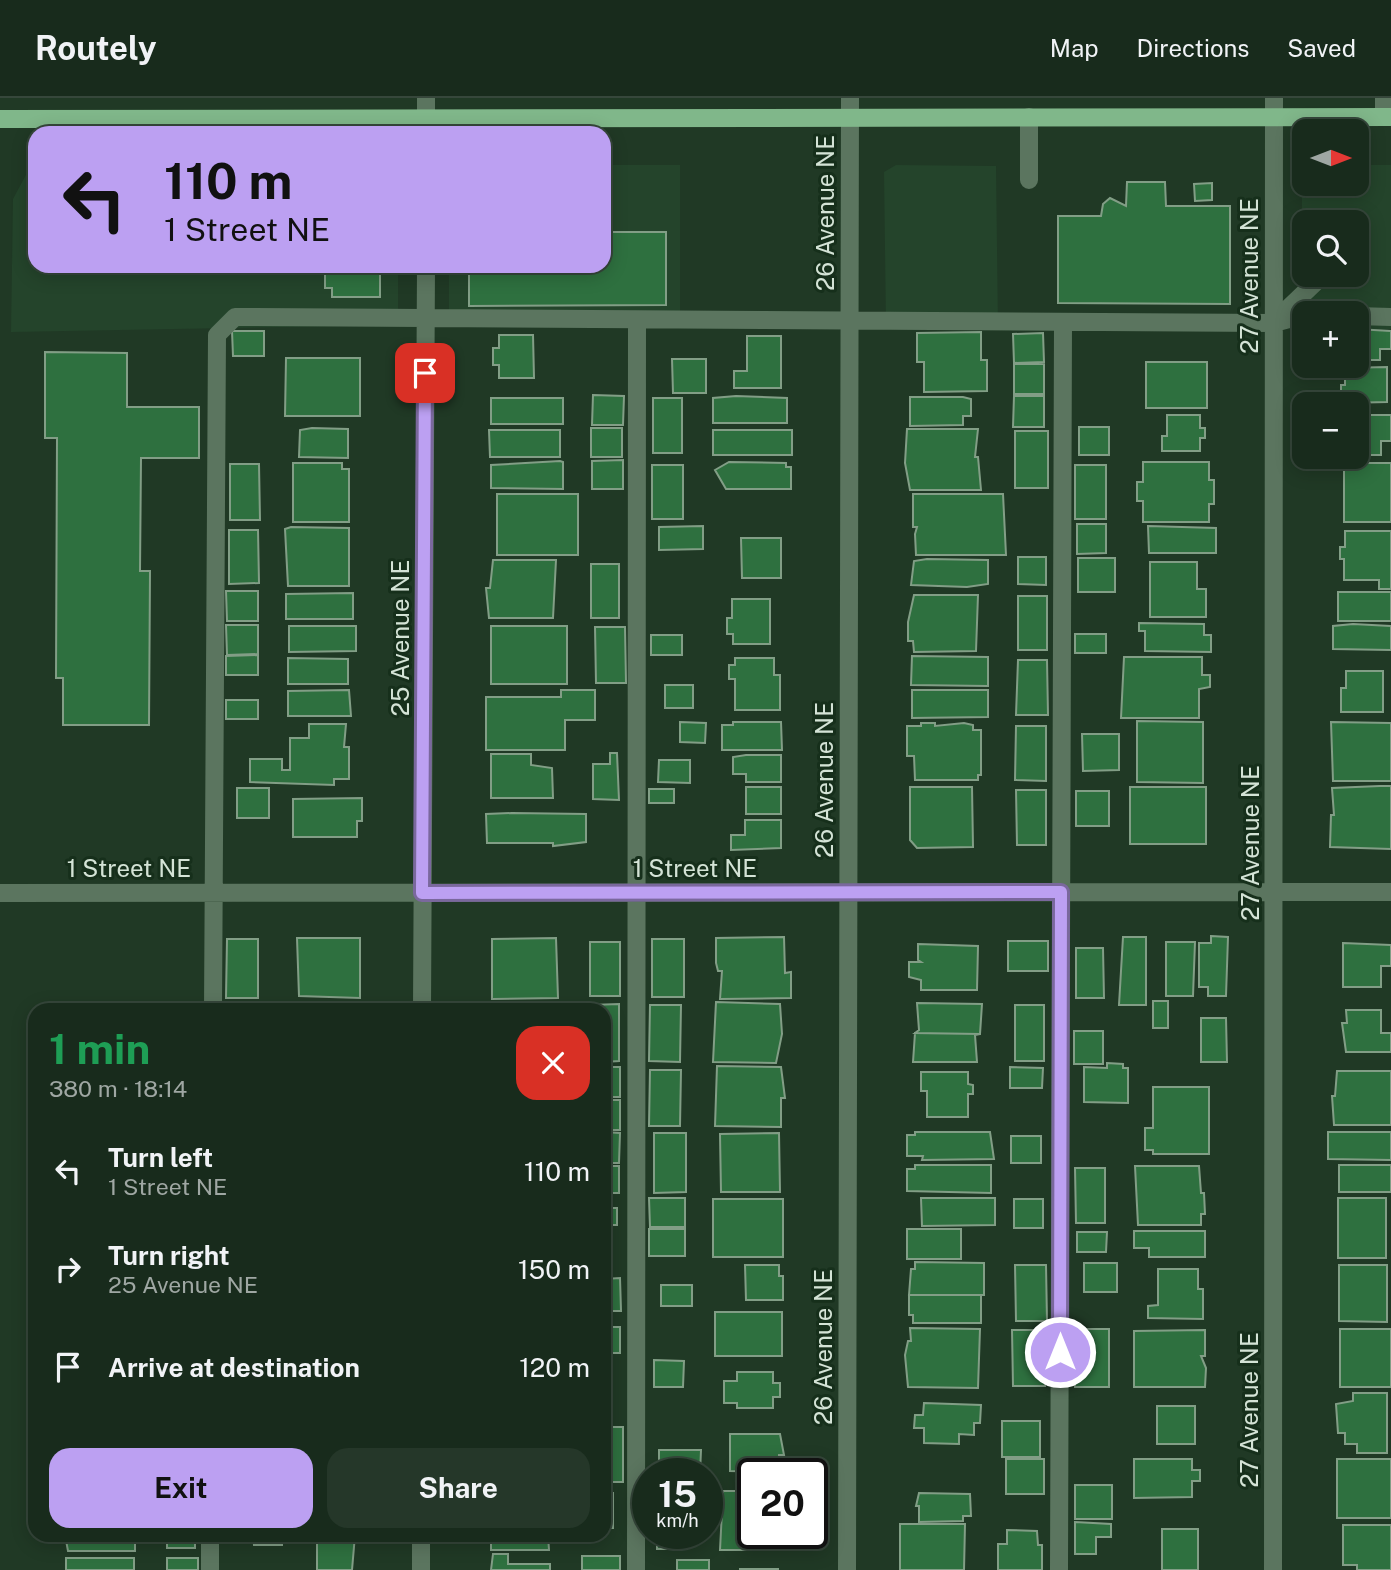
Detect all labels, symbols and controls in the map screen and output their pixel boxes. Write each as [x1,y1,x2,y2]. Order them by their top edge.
text: Routely [35,29,157,67]
text: Map [1050,34,1099,62]
text: Directions [1137,34,1249,62]
text: Saved [1287,34,1356,62]
north arrow [1292,119,1368,196]
map controls [1292,119,1369,469]
street label: 26 Avenue NE [811,135,839,291]
text: 110 m [164,152,292,210]
icon: left [49,154,140,245]
street label: 27 Avenue NE [1235,198,1263,354]
button: search [1292,210,1369,287]
text: 1 Street NE [164,211,330,248]
button: + [1292,301,1369,378]
pin [395,343,455,403]
icon: arrive [406,354,444,392]
button: − [1292,392,1369,469]
street label: 25 Avenue NE [386,560,414,716]
street label: 26 Avenue NE [810,702,838,858]
street label: 27 Avenue NE [1236,765,1264,921]
street label: 1 Street NE [67,854,191,882]
street label: 1 Street NE [633,854,757,882]
text: 1 min [49,1024,150,1073]
button: close [516,1026,590,1100]
text: 380 m · 18:14 [49,1075,187,1102]
text: Turn left [108,1142,213,1173]
icon: left [49,1152,87,1190]
text: 110 m [524,1156,590,1187]
text: 1 Street NE [108,1173,227,1200]
text: Turn right [108,1240,230,1271]
icon: right [49,1250,87,1288]
text: 150 m [518,1254,590,1285]
street label: 26 Avenue NE [809,1269,837,1425]
text: 25 Avenue NE [108,1271,258,1298]
position arrow [1023,1315,1097,1389]
street label: 27 Avenue NE [1235,1332,1263,1488]
icon: arrive [49,1348,87,1386]
text: Arrive at destination [108,1352,360,1383]
text: 120 m [519,1352,590,1383]
button: Exit [49,1448,313,1528]
button: Share [327,1448,590,1528]
speed limit sign: 20 [737,1458,828,1549]
text: 15 [658,1474,697,1515]
text: km/h [656,1510,699,1531]

